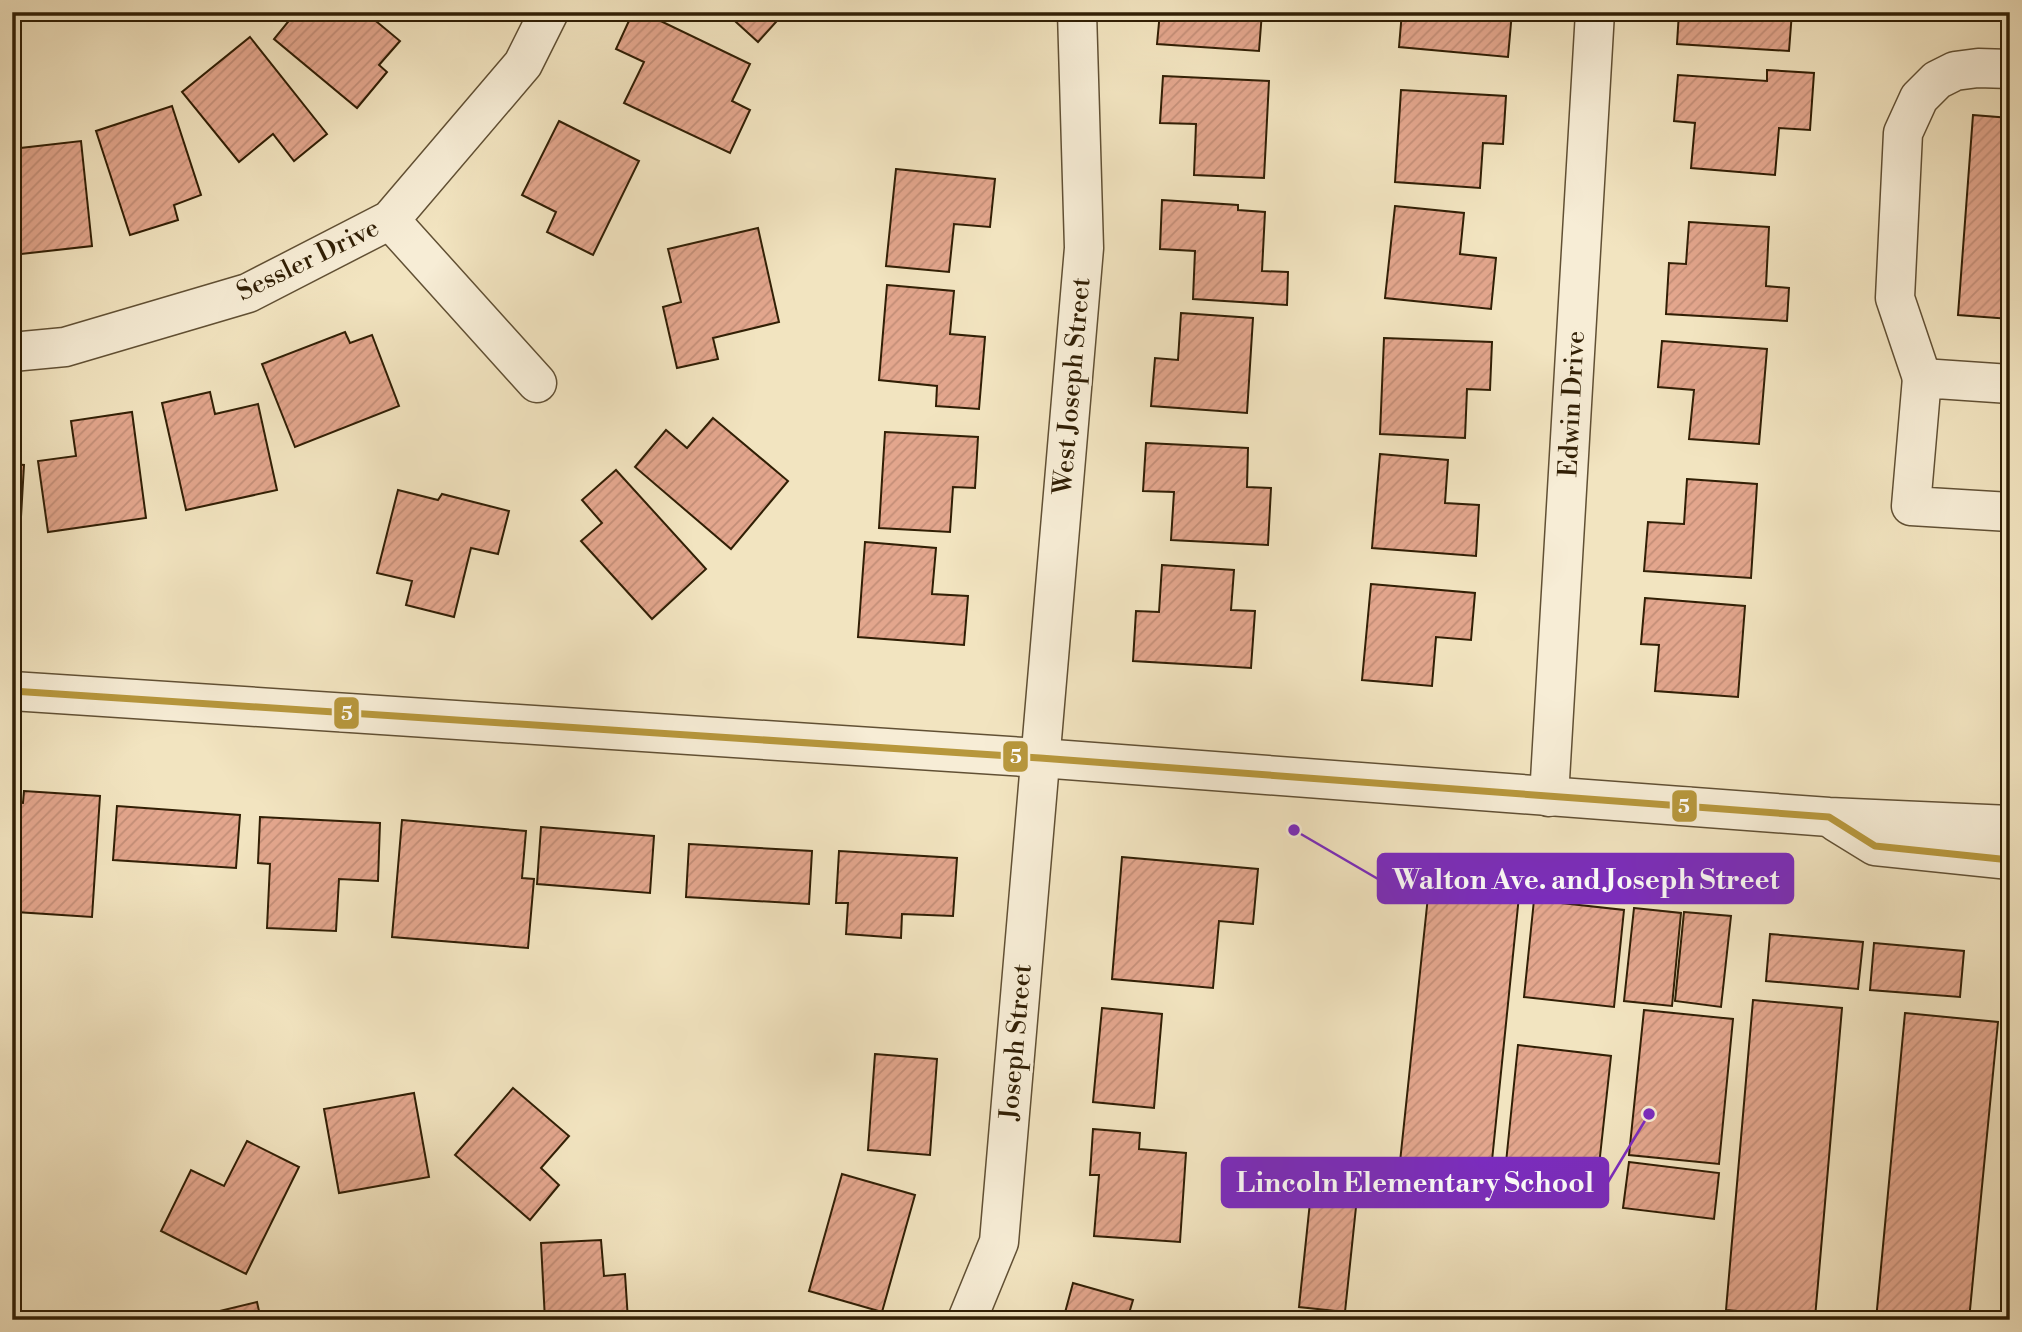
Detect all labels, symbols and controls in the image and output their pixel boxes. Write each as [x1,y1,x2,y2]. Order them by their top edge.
street label: Sessler Drive [232,212,384,308]
street label: West Joseph Street [1046,276,1097,497]
street label: Edwin Drive [1552,330,1592,478]
line badge: 5 [333,696,360,730]
text: 5 [341,702,353,726]
line badge: 5 [1002,740,1029,773]
text: 5 [1010,745,1022,769]
line badge: 5 [1671,789,1698,823]
text: 5 [1678,795,1690,819]
callout: Walton Ave. and Joseph Street [1378,854,1793,903]
text: Walton Ave. and Joseph Street [1392,863,1781,898]
street label: Joseph Street [993,963,1039,1122]
callout: Lincoln Elementary School [1222,1158,1608,1207]
text: Lincoln Elementary School [1236,1166,1594,1201]

